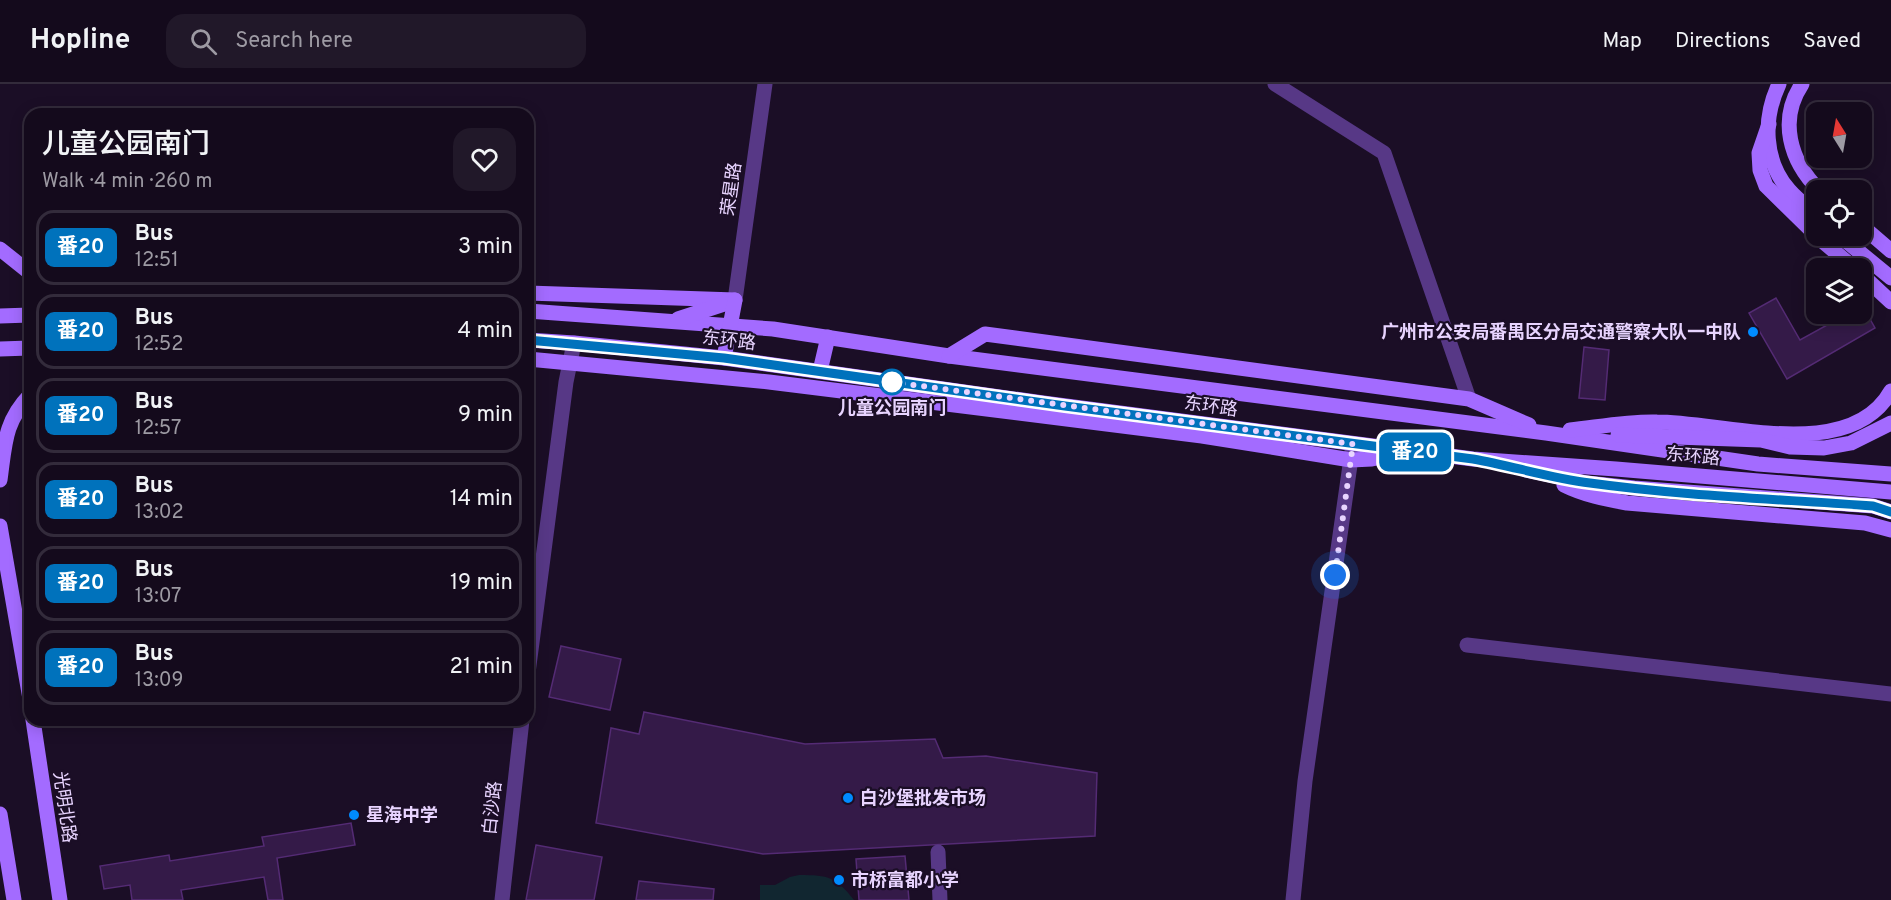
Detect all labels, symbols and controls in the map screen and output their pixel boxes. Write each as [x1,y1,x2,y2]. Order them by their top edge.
search box [166,14,586,68]
text: Hopline [30,23,130,59]
icon: search [187,25,220,58]
text: Search here [235,28,353,55]
text: Map [1602,28,1642,55]
text: Directions [1675,28,1770,55]
text: Saved [1803,28,1861,55]
north arrow [1806,102,1872,168]
map controls [1806,102,1872,324]
text: 儿童公园南门 [42,128,210,164]
button: heart [453,128,516,191]
street label: 荣星路 [717,161,748,218]
text: Walk · 4 min · 260 m [42,169,213,195]
button: locate [1806,180,1872,246]
text: Bus [135,221,174,248]
text: 番20 [57,234,105,261]
text: 3 min [458,234,513,261]
text: 12:51 [135,248,179,274]
button: layers [1806,258,1872,324]
text: Bus [135,305,174,332]
text: 番20 [57,318,105,345]
text: 4 min [458,318,513,345]
place label: 广州市公安局番禺区分局交通警察大队一中队 [1381,322,1741,345]
marker: 广州市公安局番禺区分局交通警察大队一中队 [1746,325,1760,339]
street label: 东环路 [701,327,757,356]
text: 12:52 [135,332,183,358]
marker: 儿童公园南门 [879,369,905,395]
text: Bus [135,389,174,416]
street label: 东环路 [1182,392,1239,423]
place label: 儿童公园南门 [838,397,946,421]
text: 番20 [57,402,105,429]
text: 9 min [458,402,513,429]
text: 12:57 [135,416,182,442]
line badge: 番20 [1380,432,1450,472]
text: 番20 [1391,439,1439,466]
street label: 东环路 [1665,444,1721,471]
text: Bus [135,473,174,500]
text: 番20 [57,486,105,513]
text: 14 min [450,486,513,513]
text: 13:02 [135,500,184,526]
text: Bus [135,557,174,584]
your location [1320,560,1350,590]
text: 番20 [57,570,105,597]
text: 19 min [450,570,513,597]
text: 13:07 [135,584,181,610]
text: Bus [135,641,174,668]
text: 番20 [57,654,105,681]
text: 21 min [450,654,513,681]
text: 13:09 [135,668,183,694]
street label: 光明北路 [47,770,80,844]
street label: 白沙路 [479,780,508,836]
place label: 白沙堡批发市场 [860,788,986,811]
marker: 白沙堡批发市场 [841,791,855,805]
place label: 星海中学 [366,805,438,828]
marker: 星海中学 [347,808,361,822]
place label: 市桥富都小学 [851,870,959,893]
marker: 市桥富都小学 [832,873,846,887]

